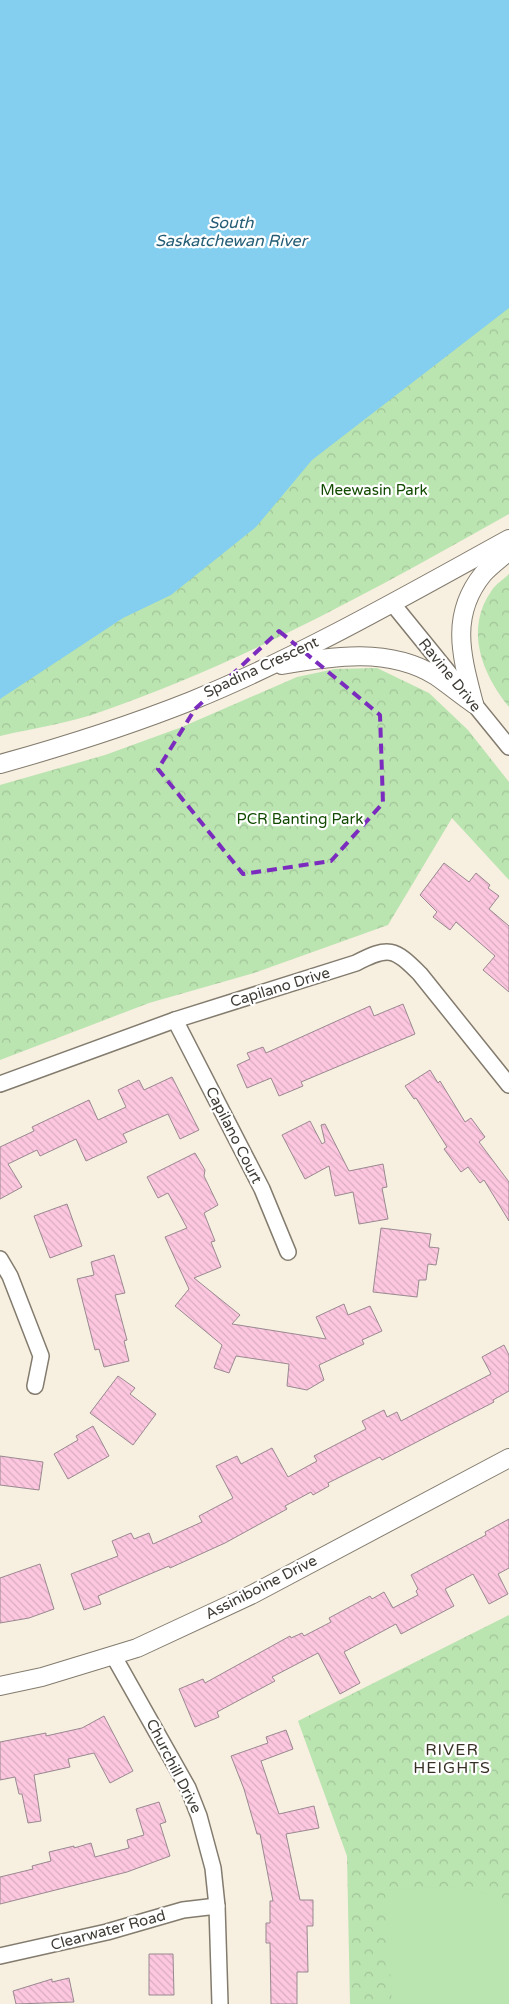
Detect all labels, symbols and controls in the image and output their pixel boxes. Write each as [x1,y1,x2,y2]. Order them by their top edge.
water label: South Saskatchewan River [155,213,309,251]
park label: Meewasin Park [320,481,428,499]
street label: Spadina Crescent [201,632,321,701]
street label: Ravine Drive [415,635,485,715]
park label: PCR Banting Park [237,810,363,828]
street label: Capilano Drive [228,963,332,1011]
street label: Capilano Court [202,1084,266,1187]
street label: Assiniboine Drive [202,1551,320,1623]
street label: Churchill Drive [143,1716,205,1816]
district label: RIVER HEIGHTS [413,1740,491,1778]
street label: Clearwater Road [49,1906,167,1954]

